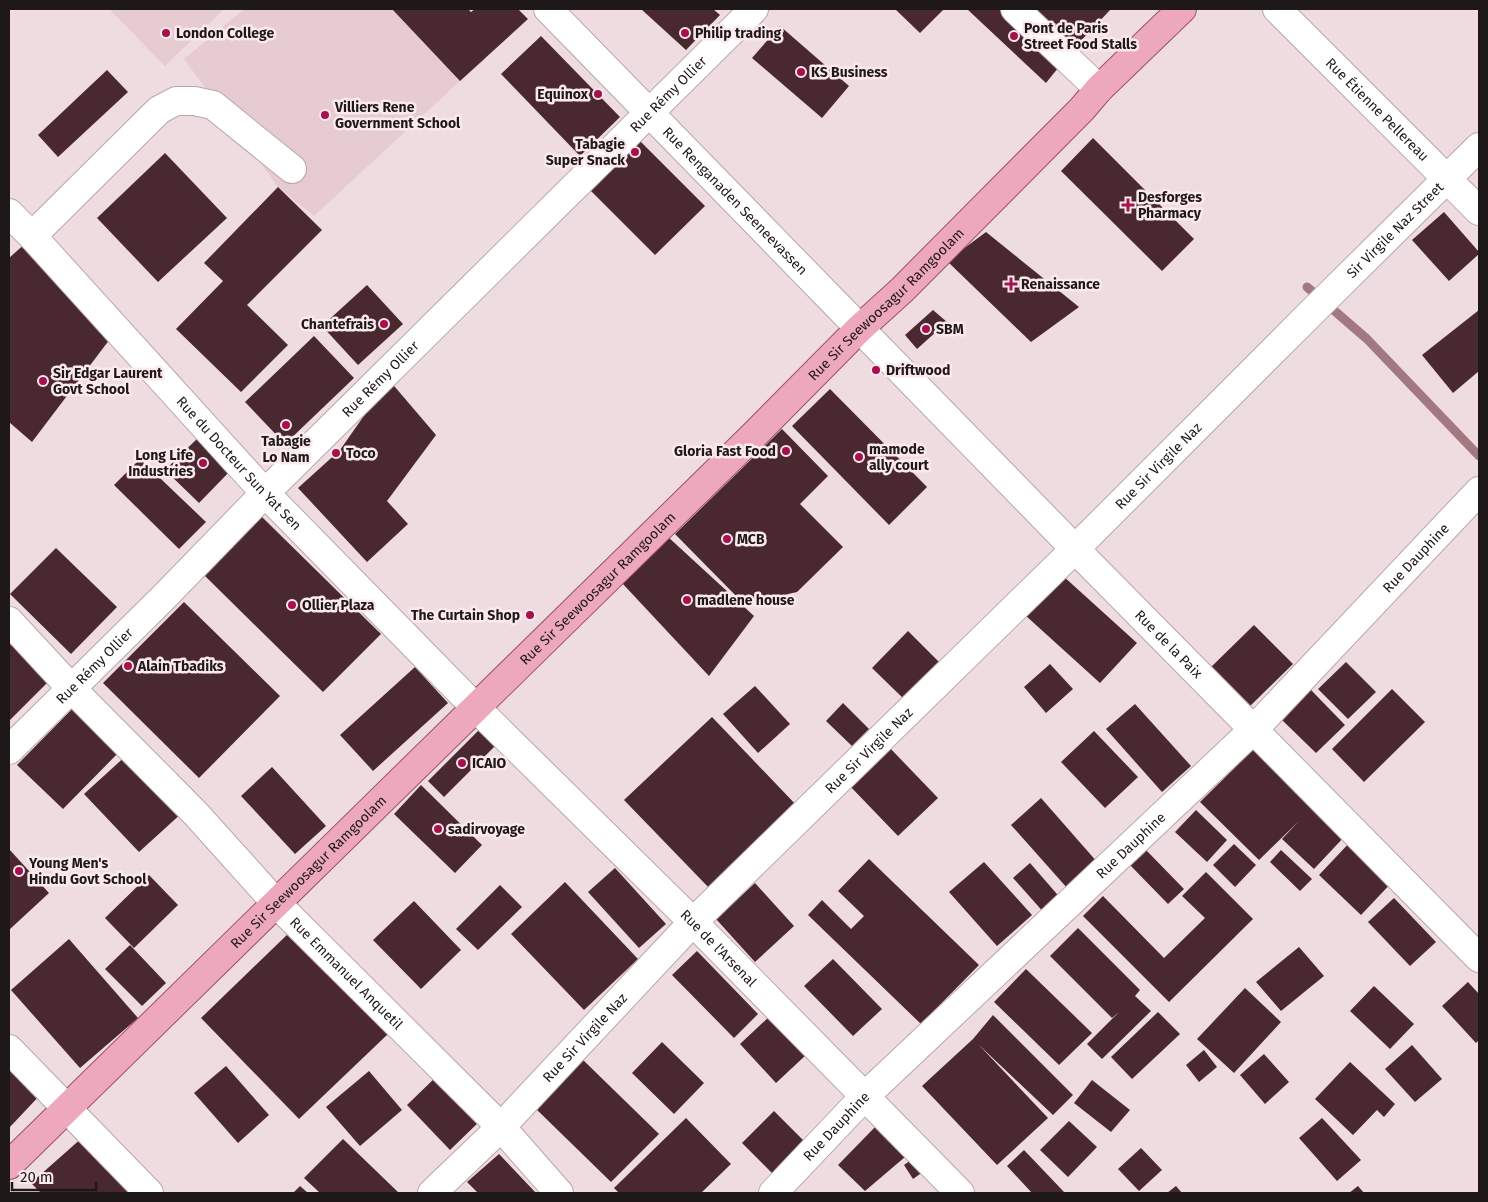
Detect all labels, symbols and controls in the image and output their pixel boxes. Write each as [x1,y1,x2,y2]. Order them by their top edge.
place label: Pont de Paris Street Food Stalls [1024,20,1137,53]
place label: London College [176,25,274,42]
place label: Philip trading [695,25,782,42]
marker: London College [160,27,172,39]
marker: Philip trading [679,27,691,39]
marker: Pont de Paris Street Food Stalls [1008,30,1020,42]
street label: Rue Rémy Ollier [627,52,711,136]
street label: Rue Étienne Pellereau [1322,55,1432,165]
place label: KS Business [811,64,888,81]
marker: KS Business [795,66,807,78]
place label: Equinox [537,86,589,103]
marker: Equinox [592,88,604,100]
place label: Villiers Rene Government School [334,99,461,132]
marker: Villiers Rene Government School [319,109,331,121]
street label: Rue Renganaden Seeneevassen [659,124,811,279]
place label: Tabagie Super Snack [546,136,625,169]
marker: Tabagie Super Snack [629,146,641,158]
street label: Sir Virgile Naz Street [1343,178,1448,282]
place label: Desforges Pharmacy [1138,189,1202,222]
marker: Desforges Pharmacy [1122,199,1134,211]
street label: Rue Sir Seewoosagur Ramgoolam [805,224,968,384]
place label: Renaissance [1021,276,1100,293]
marker: Renaissance [1005,278,1017,290]
place label: Chantefrais [301,316,374,333]
marker: Chantefrais [378,318,390,330]
place label: SBM [936,321,964,338]
marker: SBM [920,323,932,335]
street label: Rue Rémy Ollier [339,337,423,421]
place label: Driftwood [886,362,950,379]
marker: Driftwood [870,364,882,376]
place label: Sir Edgar Laurent Govt School [53,365,163,398]
marker: Sir Edgar Laurent Govt School [37,375,49,387]
street label: Rue du Docteur Sun Yat Sen [173,393,305,534]
marker: Tabagie Lo Nam [280,419,292,431]
street label: Rue Sir Virgile Naz [1112,419,1205,513]
place label: Tabagie Lo Nam [261,433,311,466]
place label: mamode ally court [869,441,930,474]
place label: Gloria Fast Food [674,443,776,460]
place label: Toco [346,445,376,462]
marker: Gloria Fast Food [780,445,792,457]
place label: Long Life Industries [128,447,193,480]
marker: Toco [330,447,342,459]
marker: mamode ally court [853,451,865,463]
marker: Long Life Industries [197,457,209,469]
street label: Rue Sir Seewoosagur Ramgoolam [516,509,679,669]
street label: Rue Dauphine [1379,520,1453,596]
place label: MCB [737,531,765,548]
marker: MCB [721,533,733,545]
place label: madlene house [697,592,795,609]
marker: madlene house [681,594,693,606]
place label: Ollier Plaza [302,597,375,614]
marker: Ollier Plaza [286,599,298,611]
place label: The Curtain Shop [411,607,520,624]
street label: Rue de la Paix [1131,607,1206,682]
marker: The Curtain Shop [524,609,536,621]
street label: Rue Rémy Ollier [53,624,137,708]
place label: Alain Tbadiks [137,658,224,675]
marker: Alain Tbadiks [122,660,134,672]
street label: Rue Sir Virgile Naz [822,704,916,797]
place label: ICAIO [472,755,507,772]
marker: ICAIO [456,757,468,769]
street label: Rue Sir Seewoosagur Ramgoolam [227,792,390,952]
street label: Rue Dauphine [1093,809,1169,882]
place label: sadirvoyage [448,821,525,838]
marker: sadirvoyage [432,823,444,835]
place label: Young Men's Hindu Govt School [28,855,147,888]
marker: Young Men's Hindu Govt School [13,865,25,877]
street label: Rue de l'Arsenal [677,906,760,991]
street label: Rue Emmanuel Anquetil [286,914,406,1033]
street label: Rue Sir Virgile Naz [539,990,631,1086]
street label: Rue Dauphine [800,1088,873,1165]
scale bar [12,1160,96,1192]
text: 20 m [20,1168,53,1186]

